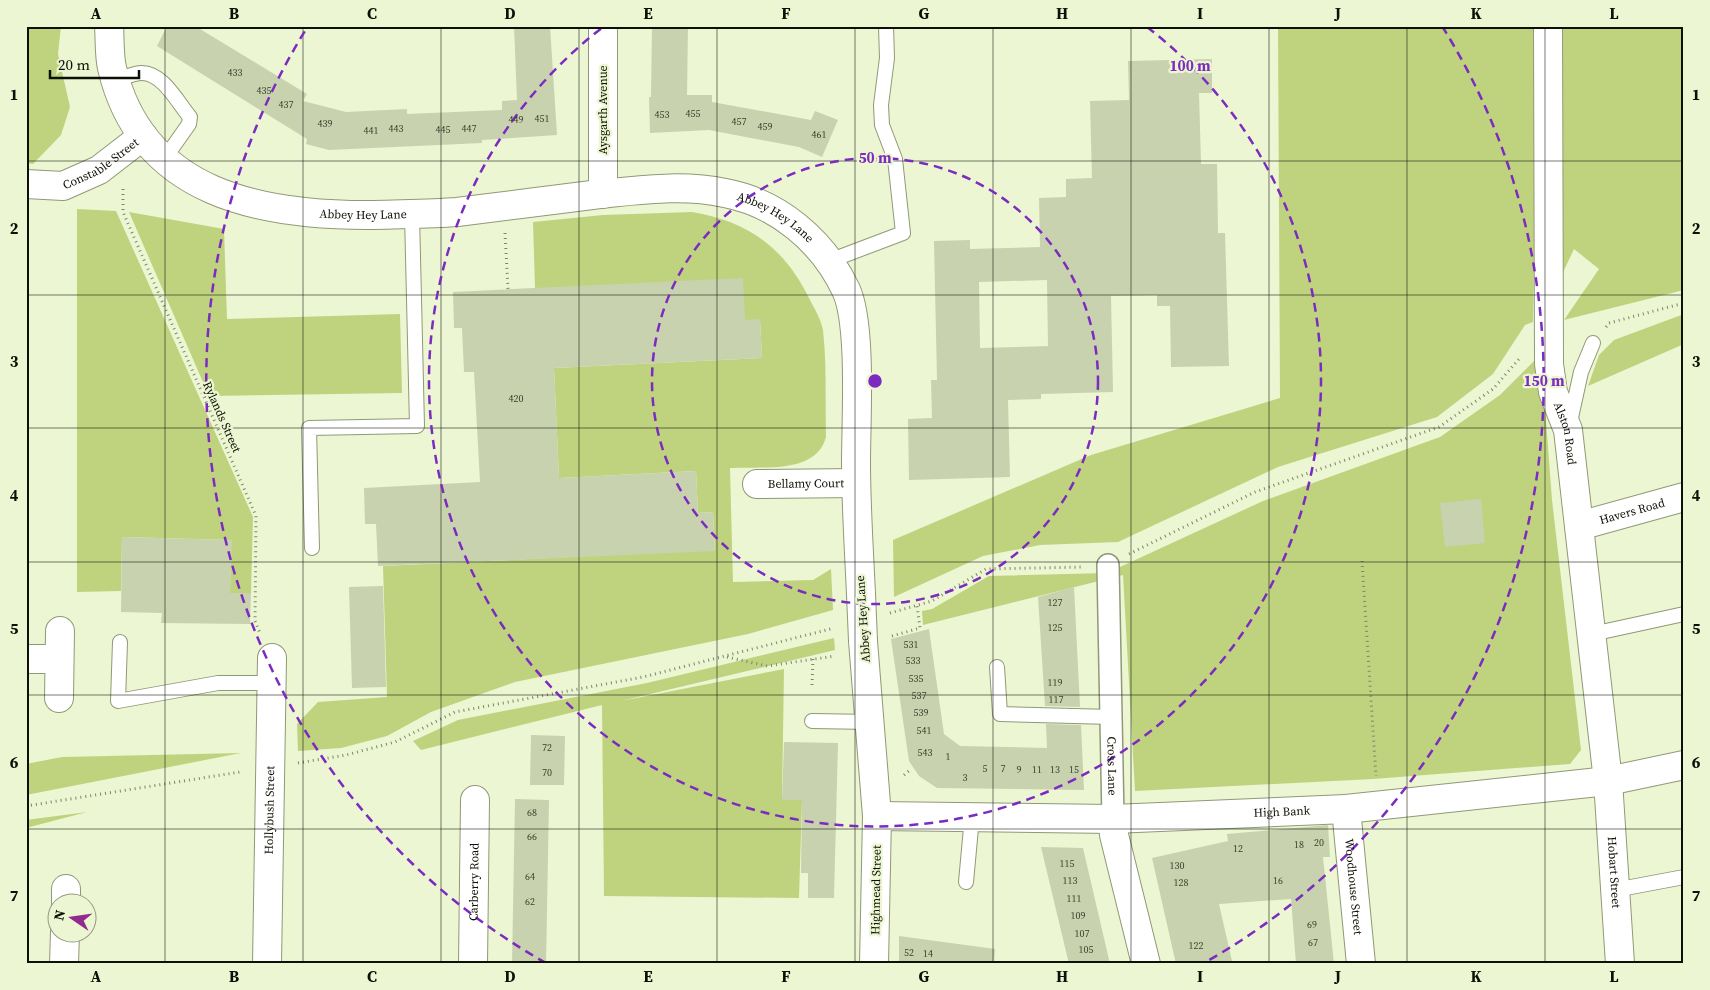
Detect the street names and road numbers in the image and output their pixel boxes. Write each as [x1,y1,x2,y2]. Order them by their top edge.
street label: Aysgarth Avenue [595,65,611,155]
street label: Constable Street [60,134,142,193]
street label: Abbey Hey Lane [735,188,817,246]
street label: Abbey Hey Lane [319,205,407,223]
street label: Rylands Street [199,379,245,455]
street label: Alston Road [1550,400,1580,466]
street label: Bellamy Court [768,475,844,492]
street label: Havers Road [1597,495,1667,528]
street label: Abbey Hey Lane [852,575,874,663]
street label: Cross Lane [1103,736,1121,796]
street label: Hollybush Street [261,765,278,854]
street label: High Bank [1253,803,1311,821]
street label: Hobart Street [1604,836,1624,909]
street label: Woodhouse Street [1341,838,1366,936]
street label: Carberry Road [466,843,482,921]
street label: Highmead Street [867,845,885,935]

